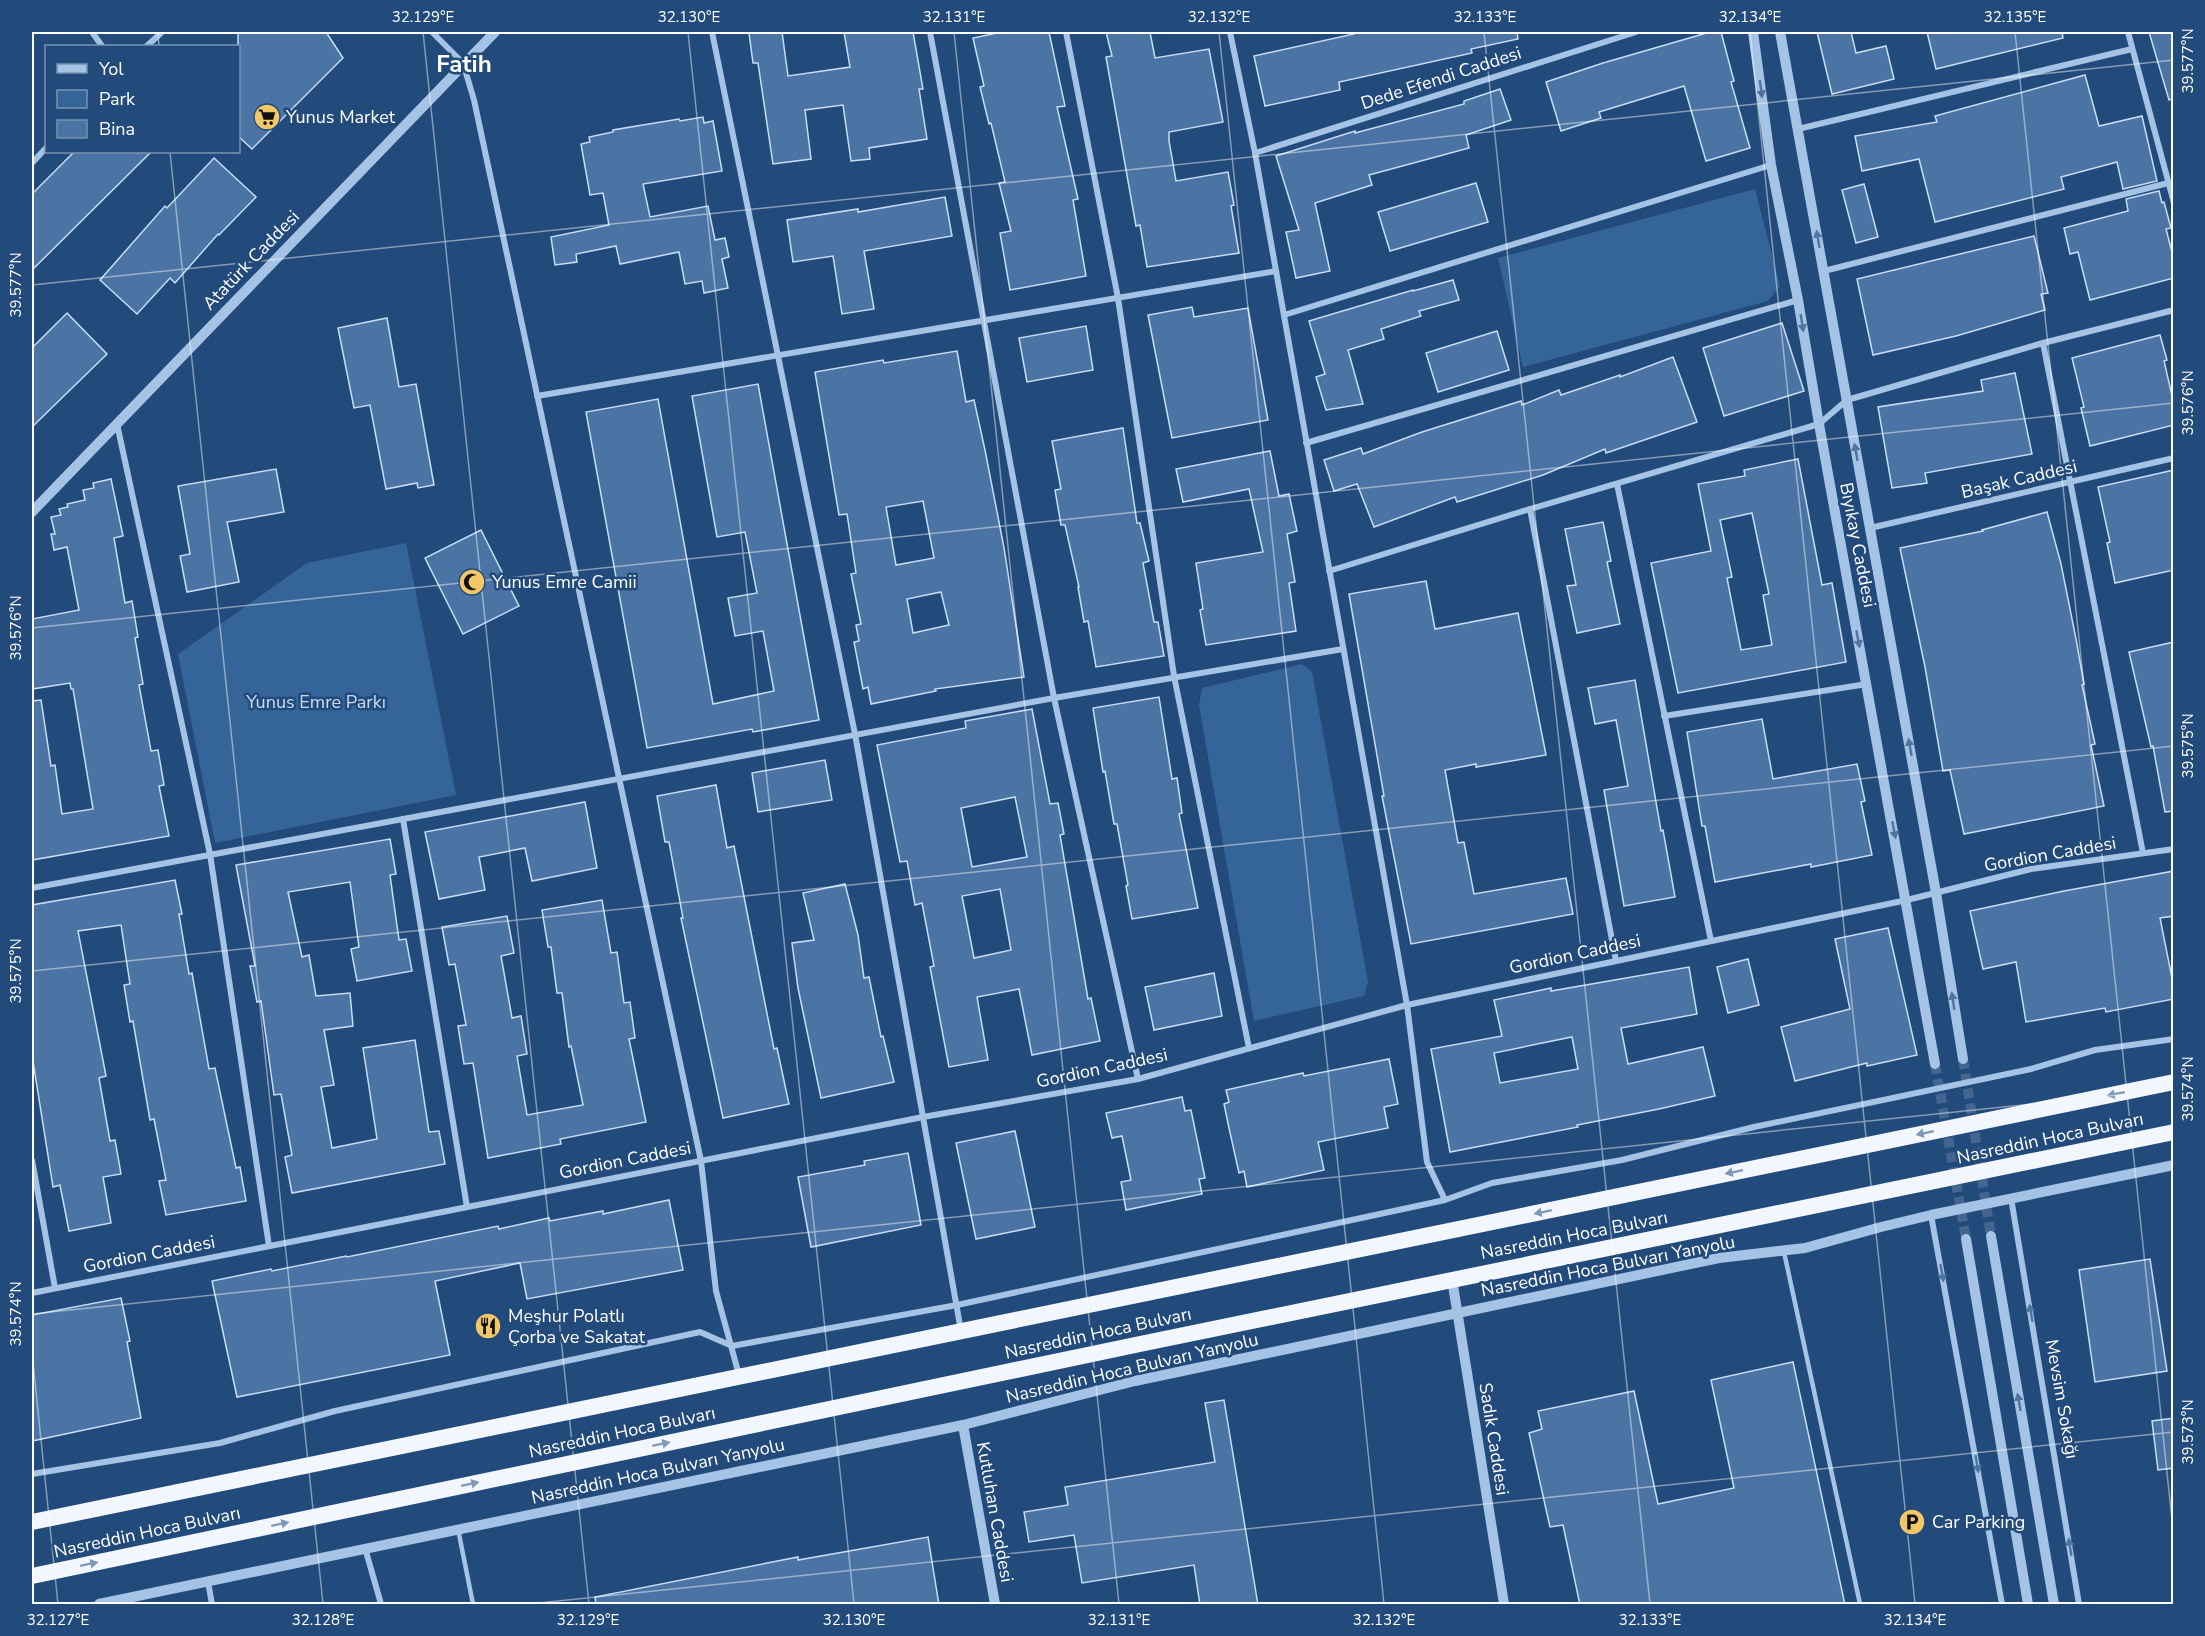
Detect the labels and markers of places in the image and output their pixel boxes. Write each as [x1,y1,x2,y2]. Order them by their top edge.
supermarket icon: Yunus Market [252,102,282,132]
place label: Yunus Market [285,105,396,129]
mosque icon: Yunus Emre Camii [457,567,487,597]
place label: Yunus Emre Camii [491,570,637,594]
place label: Meşhur Polatlı Çorba ve Sakatat [508,1304,646,1349]
restaurant icon: Meşhur Polatlı Çorba ve Sakatat [473,1311,503,1341]
parking icon: Car Parking [1897,1507,1927,1537]
place label: Car Parking [1932,1510,2025,1534]

